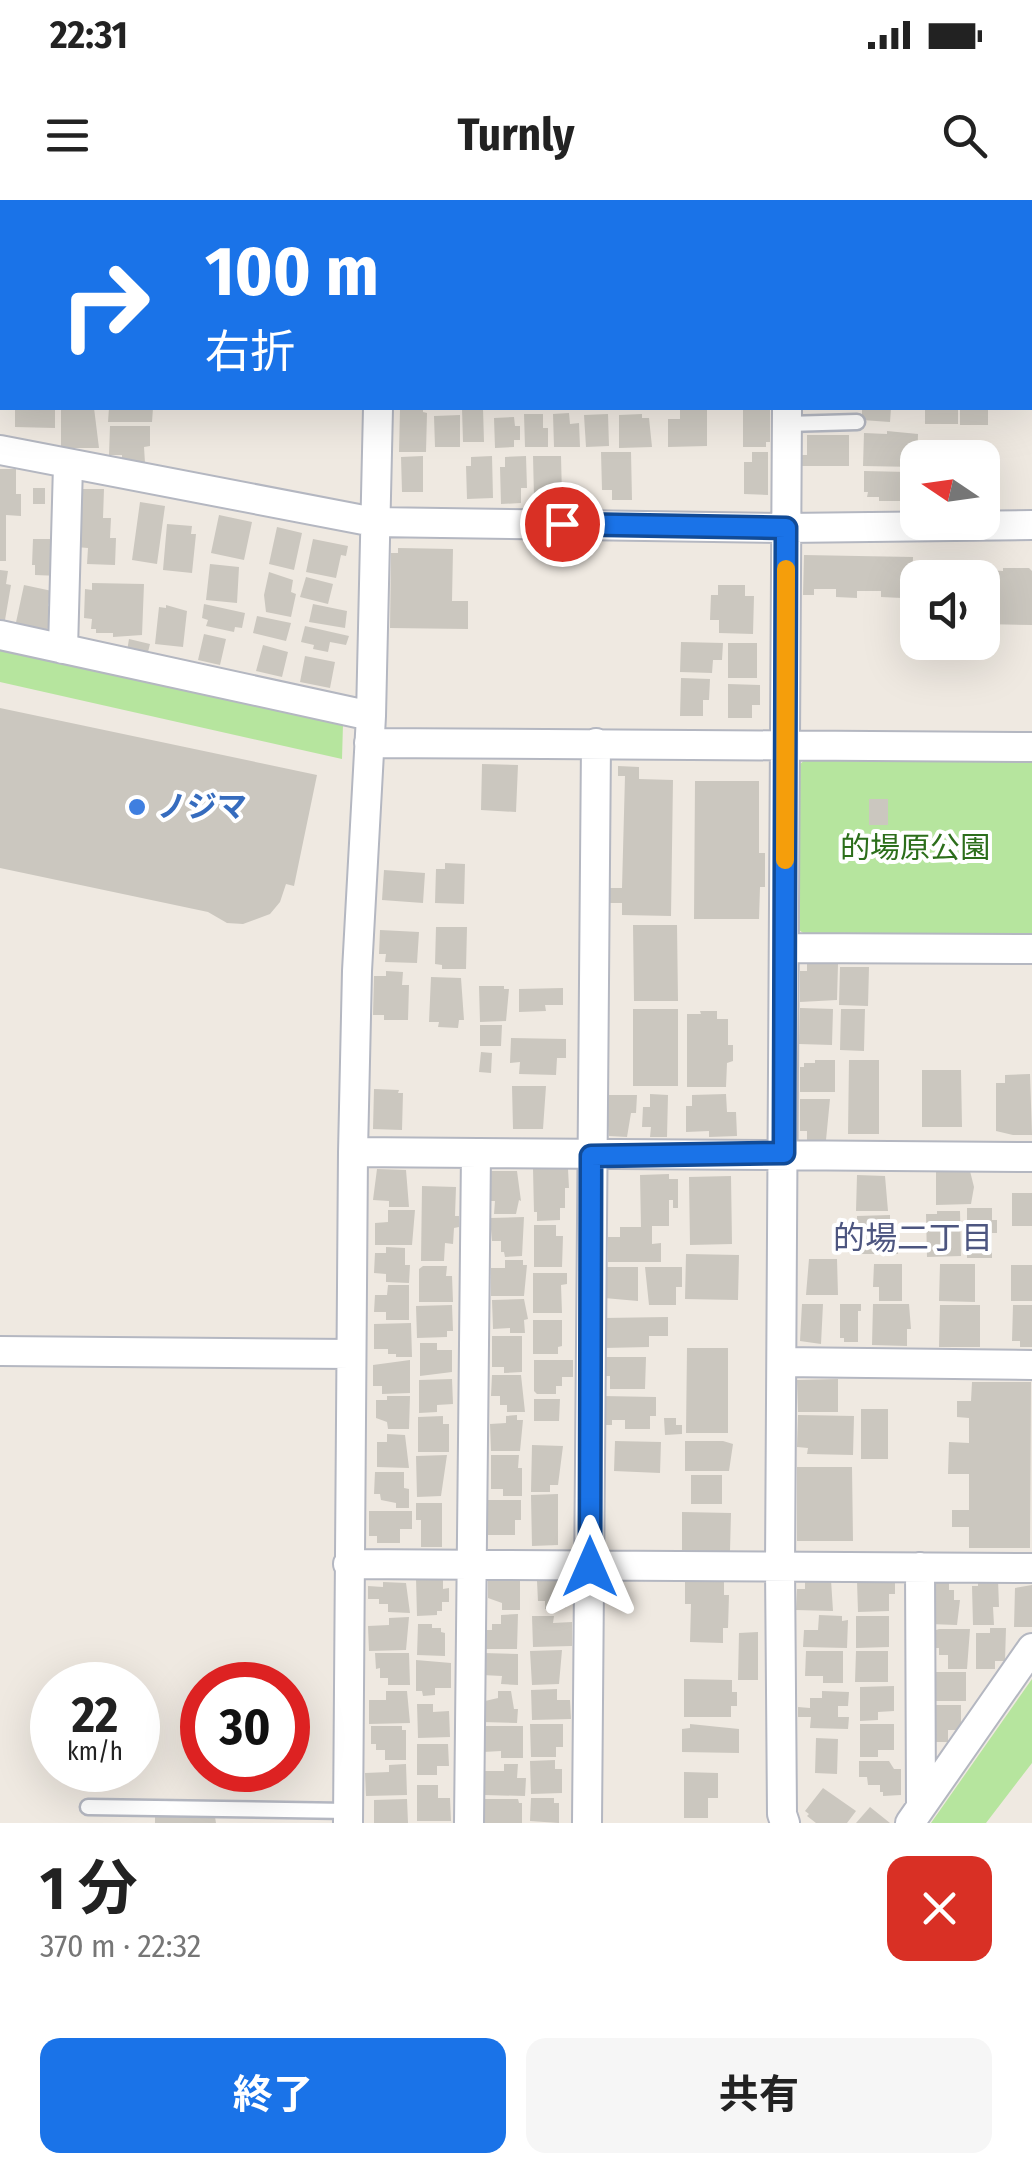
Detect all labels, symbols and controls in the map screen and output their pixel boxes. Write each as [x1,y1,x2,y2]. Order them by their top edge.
text: 22:31 [50,12,128,58]
icon: menu [40,108,95,163]
text: Turnly [458,108,574,162]
icon: search [937,108,992,163]
text: 100 m [205,230,379,314]
icon: right [40,240,170,370]
text: 右折 [205,325,295,379]
north arrow [900,440,1000,540]
map controls [900,440,1000,660]
pin [520,482,605,567]
icon: arrive [535,497,590,552]
button: sound [900,560,1000,660]
place label: ノジマ [157,789,247,825]
marker: ノジマ [126,796,148,818]
park label: 的場原公園 [840,830,990,866]
district label: 的場二丁目 [833,1219,993,1257]
position arrow [538,1515,642,1619]
speed limit sign: 30 [180,1662,310,1792]
text: 22 [72,1685,118,1745]
text: km/h [67,1737,123,1767]
text: 1 分 [40,1853,138,1925]
button: close [887,1856,992,1961]
text: 370 m · 22:32 [40,1927,201,1965]
button: 終了 [40,2038,506,2153]
button: 共有 [526,2038,992,2153]

